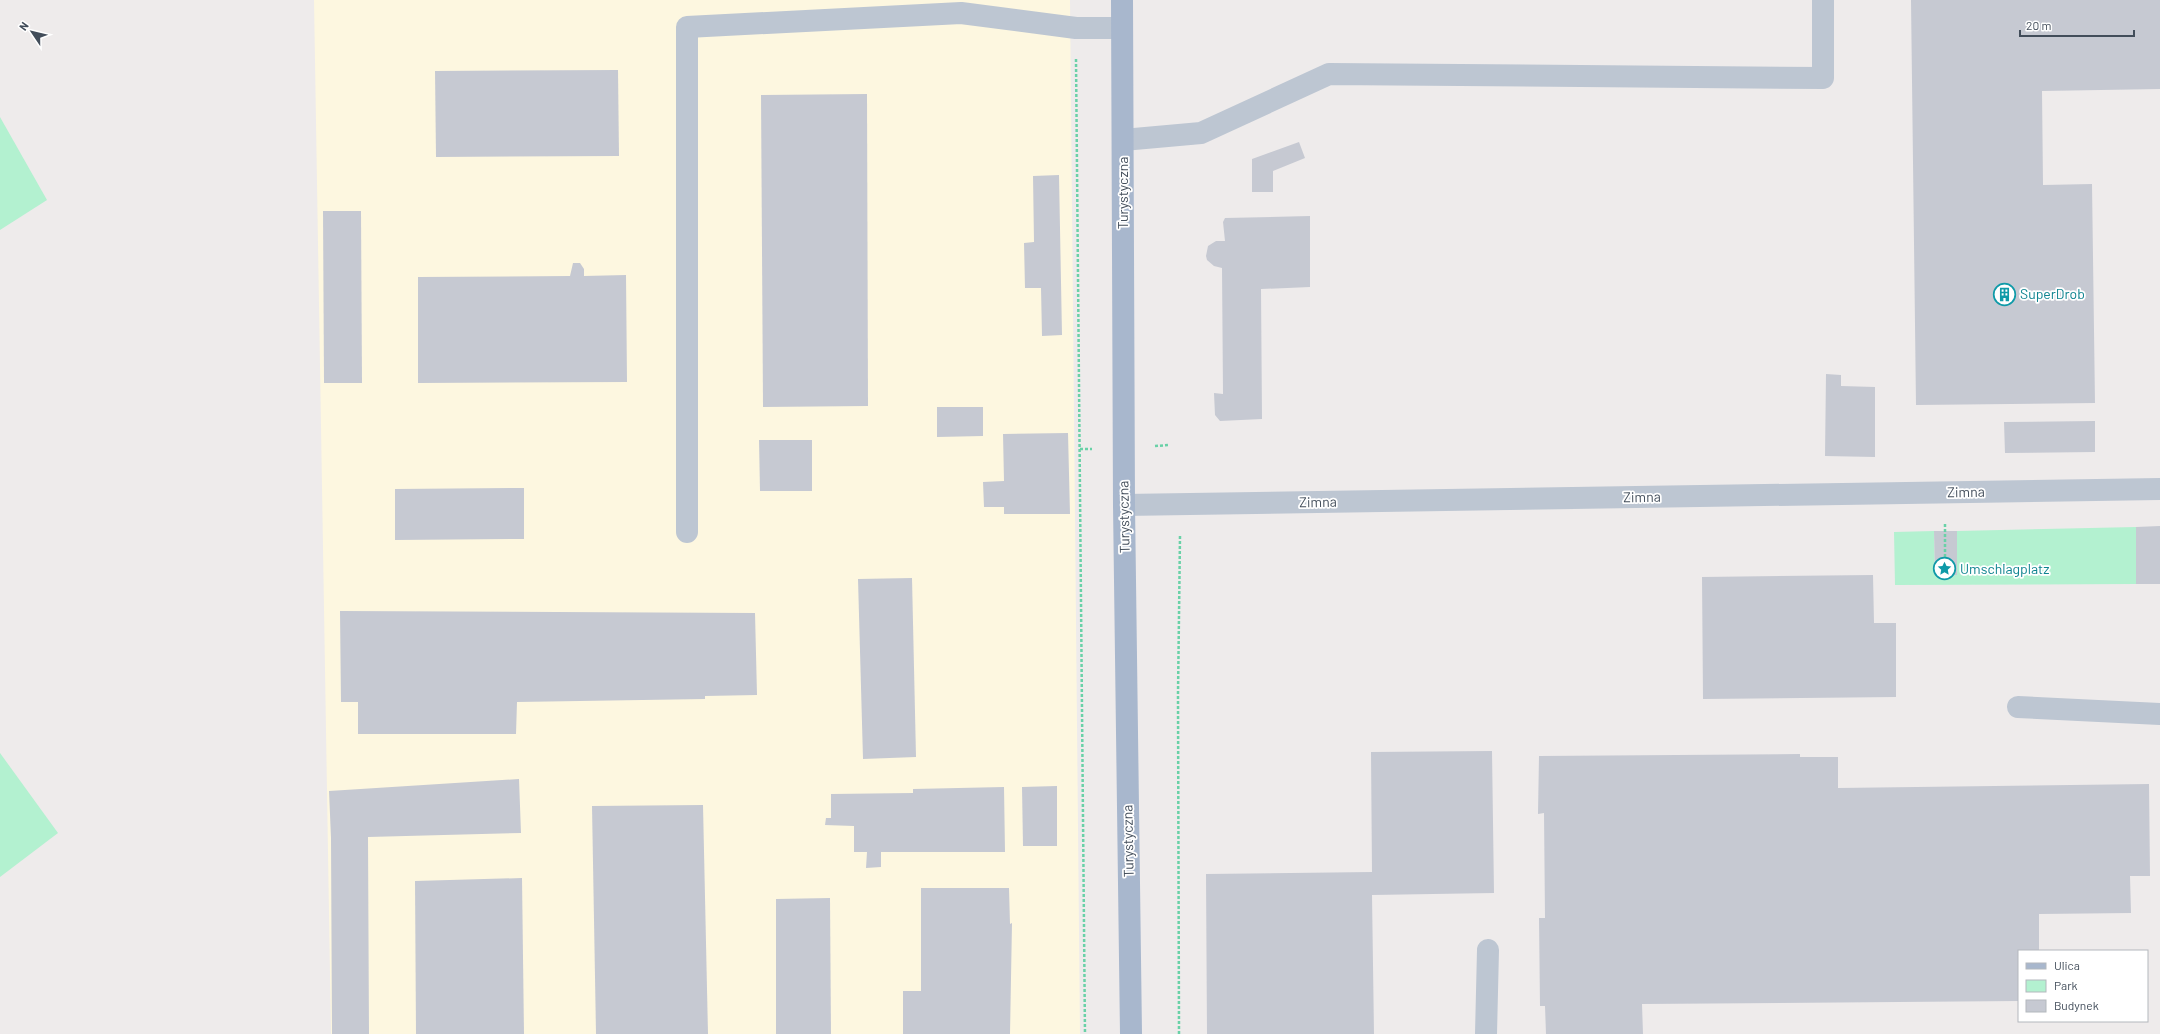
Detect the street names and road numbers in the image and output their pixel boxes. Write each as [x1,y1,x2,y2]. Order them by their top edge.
street label: Turystyczna [1114,157,1131,229]
street label: Turystyczna [1114,481,1133,553]
street label: Zimna [1947,483,1985,500]
street label: Zimna [1623,488,1661,505]
street label: Zimna [1299,493,1337,510]
street label: Turystyczna [1118,805,1137,877]

